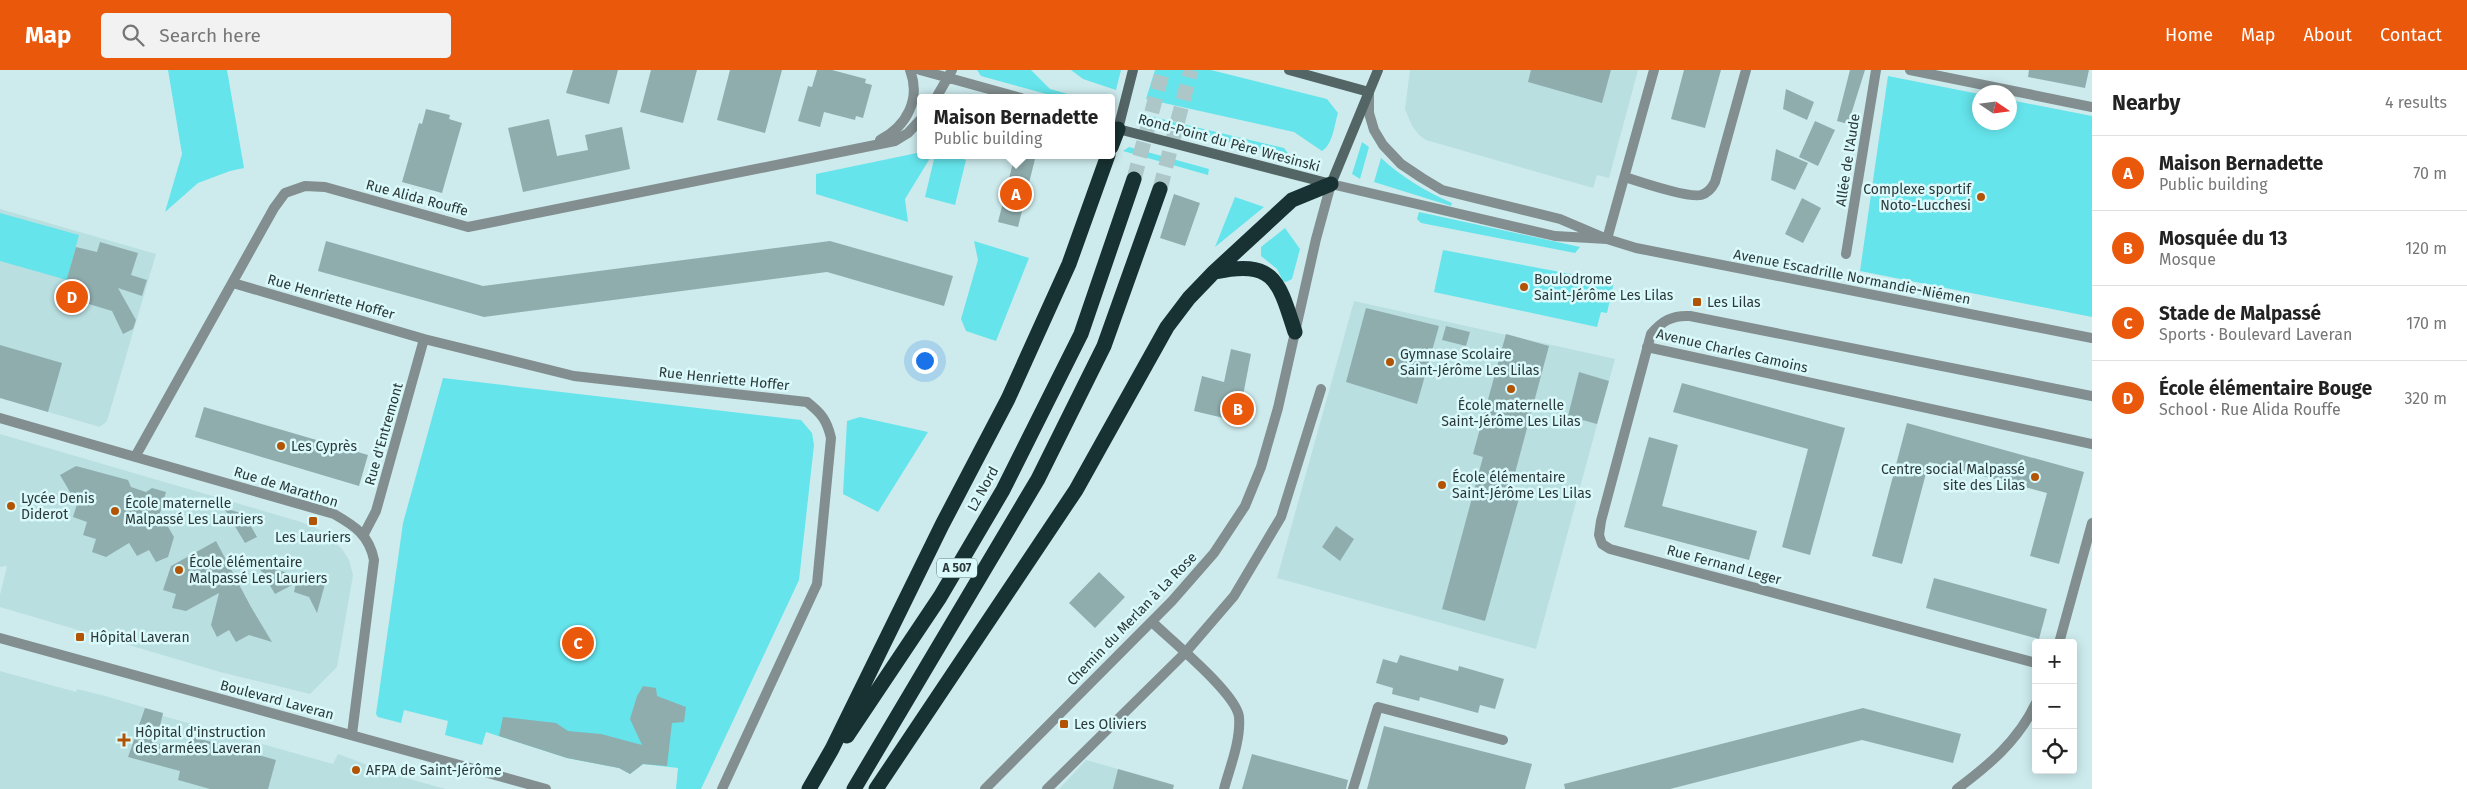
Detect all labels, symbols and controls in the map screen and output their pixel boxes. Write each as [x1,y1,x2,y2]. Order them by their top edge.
search box [101,13,451,58]
text: Map [25,21,71,49]
icon: search [119,21,147,49]
text: Search here [159,24,261,47]
text: Home [2165,24,2213,46]
text: Map [2241,24,2275,46]
text: About [2303,24,2352,46]
text: Contact [2380,24,2442,46]
north arrow [1972,85,2017,130]
text: Nearby [2112,90,2180,116]
text: 4 results [2385,93,2447,112]
popup [917,94,1115,159]
text: Maison Bernadette [934,106,1098,129]
street label: Rond-Point du Père Wresinski [1136,110,1322,176]
street label: Allée de l'Aude [1832,112,1864,208]
text: Public building [934,129,1042,148]
text: Maison Bernadette [2159,152,2323,175]
text: A [2123,164,2133,183]
text: 70 m [2413,164,2447,183]
pin: A [1000,175,1032,213]
text: Public building [2159,175,2267,194]
street label: Rue Alida Rouffe [364,176,470,220]
place label: Complexe sportif Noto-Lucchesi [1863,181,1972,214]
marker: Complexe sportif Noto-Lucchesi [1975,191,1987,203]
text: Mosquée du 13 [2159,227,2287,250]
text: B [2123,239,2133,258]
text: 120 m [2405,239,2447,258]
street label: Avenue Escadrille Normandie-Niémen [1732,246,1972,308]
text: Mosque [2159,250,2216,269]
street label: Rue Henriette Hoffer [265,271,397,323]
place label: Boulodrome Saint-Jérôme Les Lilas [1534,271,1674,304]
pin: D [56,278,88,316]
marker: Boulodrome Saint-Jérôme Les Lilas [1518,281,1530,293]
place label: Les Lilas [1707,294,1761,311]
marker: Les Lilas [1691,296,1703,308]
text: Stade de Malpassé [2159,302,2321,325]
text: C [2123,314,2133,333]
text: 170 m [2406,314,2447,333]
street label: Avenue Charles Camoins [1654,325,1810,377]
text: Sports · Boulevard Laveran [2159,325,2352,344]
place label: Gymnase Scolaire Saint-Jérôme Les Lilas [1400,346,1540,379]
your location [912,348,938,374]
marker: Gymnase Scolaire Saint-Jérôme Les Lilas [1384,356,1396,368]
street label: Rue Henriette Hoffer [658,364,791,394]
text: École élémentaire Bouge [2159,377,2372,400]
street label: Rue d'Entremont [361,380,407,487]
marker: École maternelle Saint-Jérôme Les Lilas [1505,383,1517,395]
text: D [2123,389,2133,408]
text: 320 m [2404,389,2447,408]
pin: B [1222,390,1254,428]
place label: École maternelle Saint-Jérôme Les Lilas [1441,396,1581,430]
text: School · Rue Alida Rouffe [2159,400,2341,419]
place label: Les Cyprès [291,438,357,455]
marker: Les Cyprès [275,440,287,452]
place label: Centre social Malpassé site des Lilas [1881,461,2025,494]
street label: Rue de Marathon [232,463,340,511]
street label: L2 Nord [964,464,1002,514]
place label: École élémentaire Saint-Jérôme Les Lilas [1452,468,1592,502]
marker: Centre social Malpassé site des Lilas [2029,471,2041,483]
marker: École élémentaire Saint-Jérôme Les Lilas [1436,479,1448,491]
place label: Lycée Denis Diderot [21,490,95,523]
place label: École maternelle Malpassé Les Lauriers [125,494,264,528]
marker: Lycée Denis Diderot [5,500,17,512]
marker: École maternelle Malpassé Les Lauriers [109,505,121,517]
marker: Les Lauriers [307,515,319,527]
place label: Les Lauriers [275,529,351,546]
street label: Rue Fernand Leger [1665,542,1784,589]
street label: Chemin du Merlan à La Rose [1064,549,1200,689]
place label: École élémentaire Malpassé Les Lauriers [189,553,328,587]
road number: A 507 [937,558,977,578]
marker: École élémentaire Malpassé Les Lauriers [173,564,185,576]
pin: C [562,624,594,662]
place label: Hôpital Laveran [90,629,190,646]
marker: Hôpital Laveran [74,631,86,643]
map controls [2032,639,2077,774]
button: + [2032,639,2077,684]
street label: Boulevard Laveran [218,677,336,723]
button: − [2032,684,2077,729]
place label: Les Oliviers [1074,716,1147,733]
marker: Les Oliviers [1058,718,1070,730]
place label: Hôpital d'instruction des armées Laveran [135,724,266,757]
button: locate [2032,729,2077,774]
marker: Hôpital d'instruction des armées Laveran [117,733,131,747]
place label: AFPA de Saint-Jérôme [366,762,502,779]
marker: AFPA de Saint-Jérôme [350,764,362,776]

